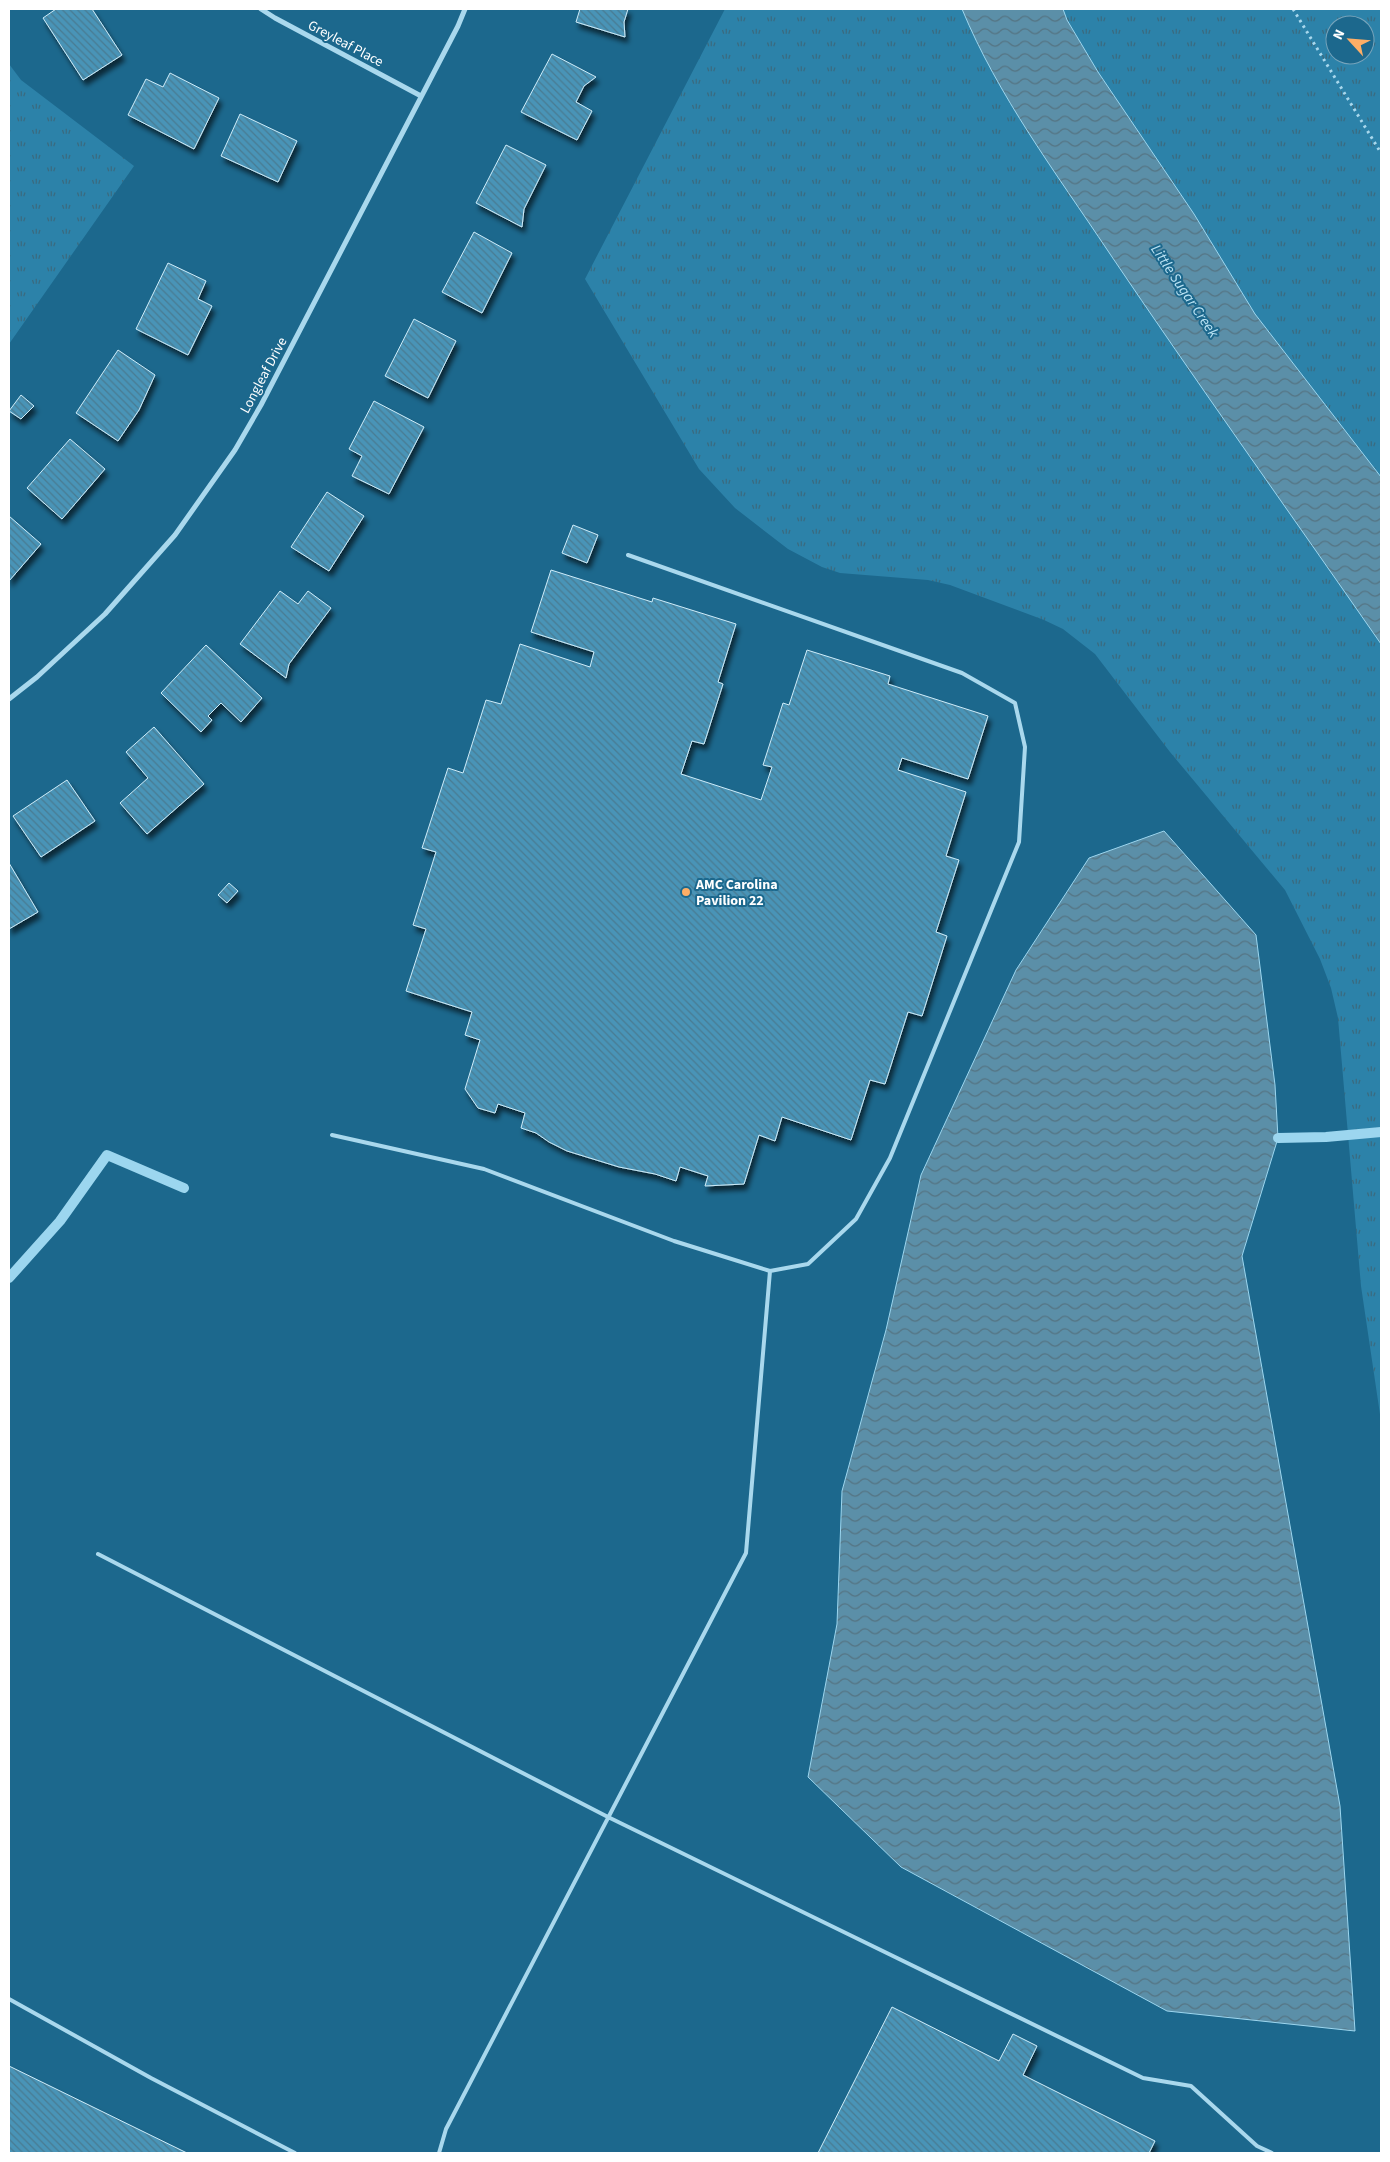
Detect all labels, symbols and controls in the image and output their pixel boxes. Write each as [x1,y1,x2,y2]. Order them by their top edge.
north arrow [1325,15,1375,65]
street label: Greyleaf Place [304,16,387,72]
text: N [1328,26,1350,43]
water label: Little Sugar Creek [1146,240,1224,343]
street label: Longleaf Drive [235,334,292,417]
place label: AMC Carolina Pavilion 22 [695,875,778,911]
marker: AMC Carolina Pavilion 22 [680,886,692,898]

